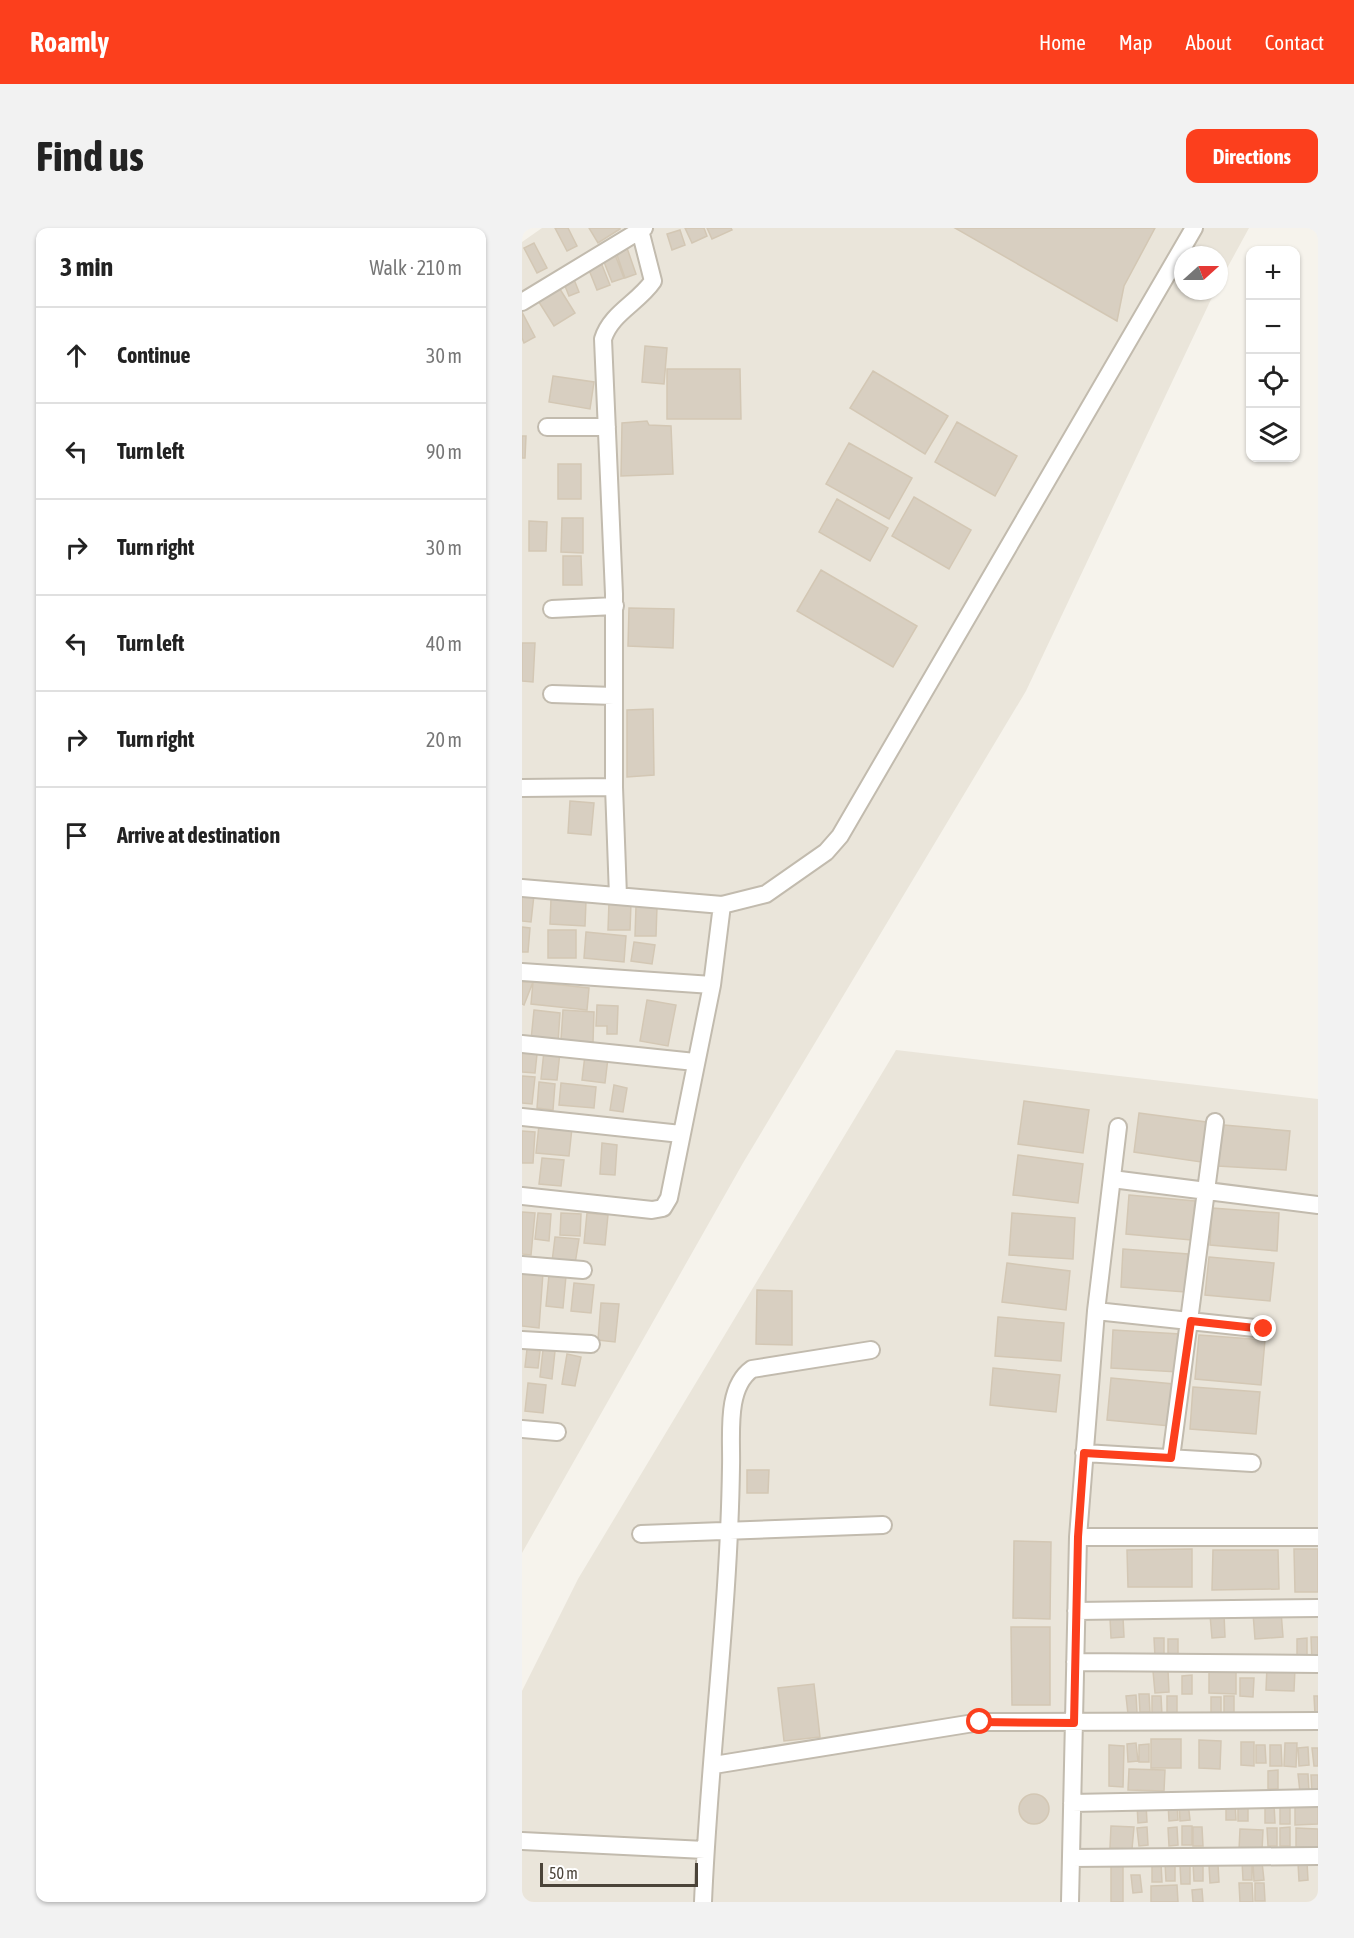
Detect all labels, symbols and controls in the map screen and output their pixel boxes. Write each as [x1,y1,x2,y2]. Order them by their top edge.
text: Roamly [30,26,109,58]
text: Home [1039,30,1086,54]
text: Map [1119,30,1153,54]
text: About [1186,30,1232,54]
text: Contact [1265,30,1324,54]
button: Directions [1186,129,1318,183]
text: Find us [36,132,144,180]
north arrow [1174,246,1228,300]
map controls [1246,246,1300,462]
button: + [1246,246,1300,300]
text: 3 min [60,252,113,282]
text: Walk · 210 m [370,256,462,279]
button: − [1246,300,1300,354]
icon: ahead [60,339,93,372]
text: Continue [117,342,191,368]
text: 30 m [426,344,462,367]
button: locate [1246,354,1300,408]
button: layers [1246,408,1300,462]
icon: left [60,435,93,468]
text: Turn left [117,438,184,464]
text: 90 m [426,440,462,463]
icon: right [60,531,93,564]
text: Turn right [117,534,194,560]
text: 30 m [426,536,462,559]
icon: left [60,627,93,660]
text: Turn left [117,630,184,656]
text: 40 m [426,632,462,655]
icon: right [60,723,93,756]
text: Turn right [117,726,194,752]
text: 20 m [426,728,462,751]
icon: arrive [60,819,93,852]
text: Arrive at destination [117,822,280,848]
route end [1250,1315,1276,1341]
route start [966,1708,992,1734]
scale bar [540,1860,698,1888]
text: 50 m [549,1864,578,1882]

